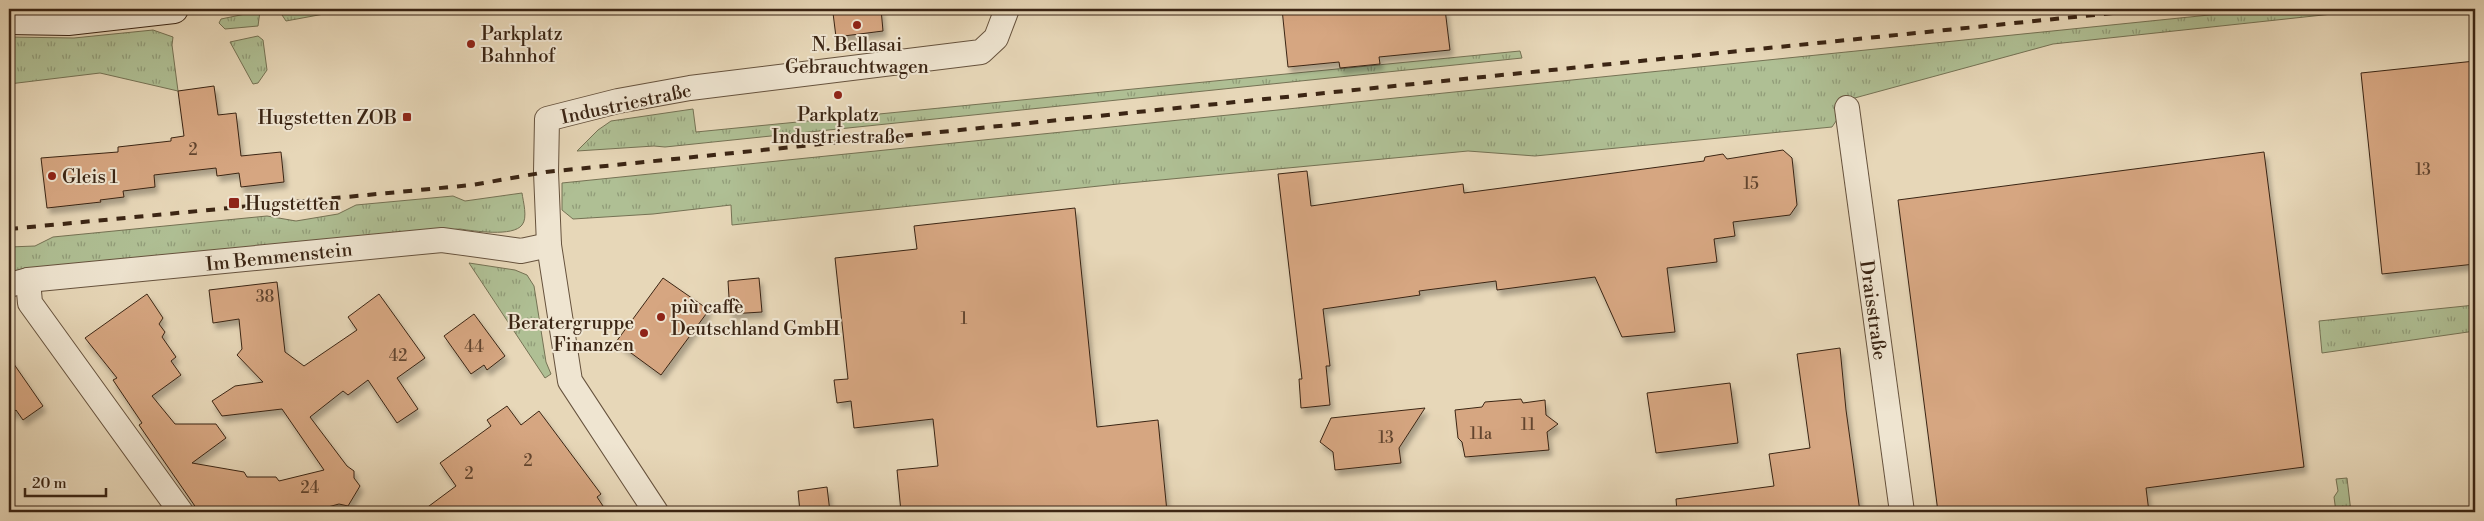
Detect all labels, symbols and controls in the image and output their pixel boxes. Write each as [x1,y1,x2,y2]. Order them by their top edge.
marker: N. Bellasai Gebrauchtwagen [851,19,863,31]
place label: Parkplatz Bahnhof [480,22,563,68]
place label: N. Bellasai Gebrauchtwagen [785,33,929,79]
marker: Parkplatz Bahnhof [465,38,477,50]
street label: Industriestraße [559,78,694,130]
marker: Parkplatz Industriestraße [832,89,844,101]
place label: Parkplatz Industriestraße [771,103,905,149]
place label: Hugstetten ZOB [258,106,397,130]
marker: Hugstetten ZOB [401,111,413,123]
house number: 2 [188,140,198,160]
house number: 13 [2415,160,2431,180]
place label: Gleis 1 [62,165,118,189]
marker: Gleis 1 [46,170,58,182]
house number: 15 [1743,174,1759,194]
place label: Hugstetten [245,192,340,216]
marker: Hugstetten [227,196,241,210]
street label: Im Bemmenstein [205,237,354,277]
street label: Draisstraße [1854,259,1892,361]
house number: 38 [256,287,275,307]
place label: più caffè Deutschland GmbH [671,295,840,341]
house number: 1 [961,309,968,329]
place label: Beratergruppe Finanzen [507,311,634,357]
marker: più caffè Deutschland GmbH [655,311,667,323]
marker: Beratergruppe Finanzen [638,327,650,339]
house number: 44 [464,337,484,357]
house number: 42 [389,346,407,366]
house number: 11 [1521,415,1535,435]
house number: 11a [1470,424,1493,444]
house number: 13 [1378,428,1394,448]
house number: 2 [523,451,533,471]
house number: 2 [464,464,474,484]
scale bar [25,466,106,498]
text: 20 m [32,474,67,493]
house number: 24 [301,478,320,498]

